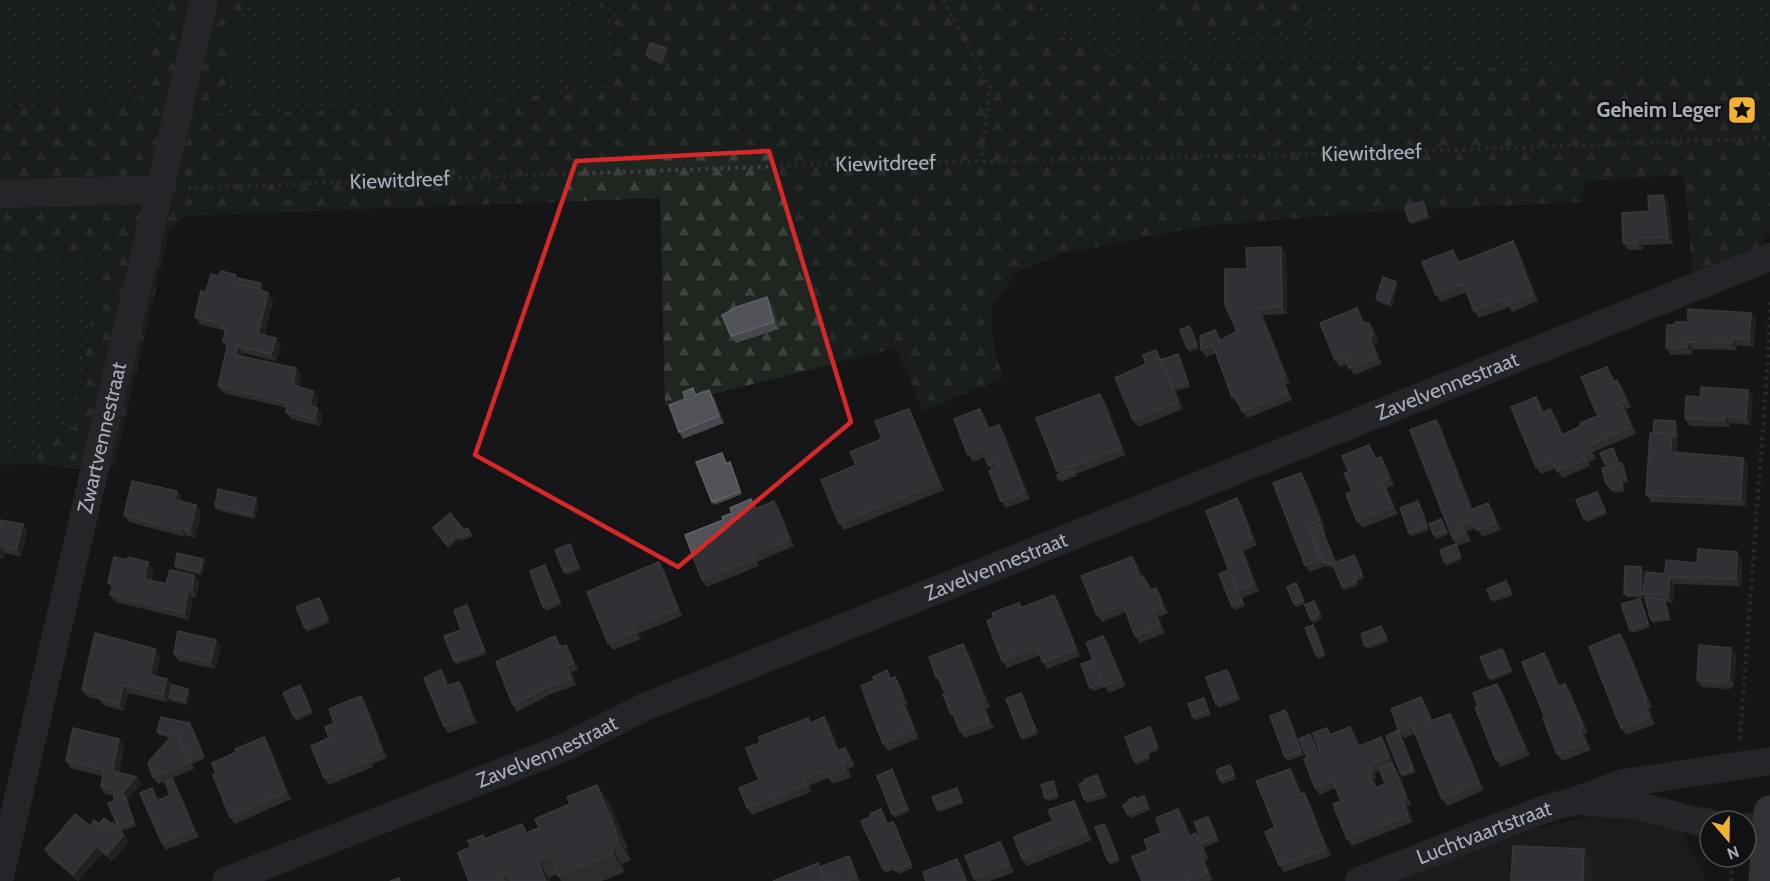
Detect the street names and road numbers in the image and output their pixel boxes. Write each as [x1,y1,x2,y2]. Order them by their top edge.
street label: Kiewitdreef [1321,138,1422,166]
street label: Kiewitdreef [835,149,936,177]
street label: Kiewitdreef [349,165,451,194]
street label: Zavelvennestraat [1372,346,1522,425]
street label: Zwartvennestraat [72,359,131,516]
street label: Zavelvennestraat [921,526,1071,606]
street label: Zavelvennestraat [473,710,621,793]
street label: Luchtvaartstraat [1413,795,1554,870]

